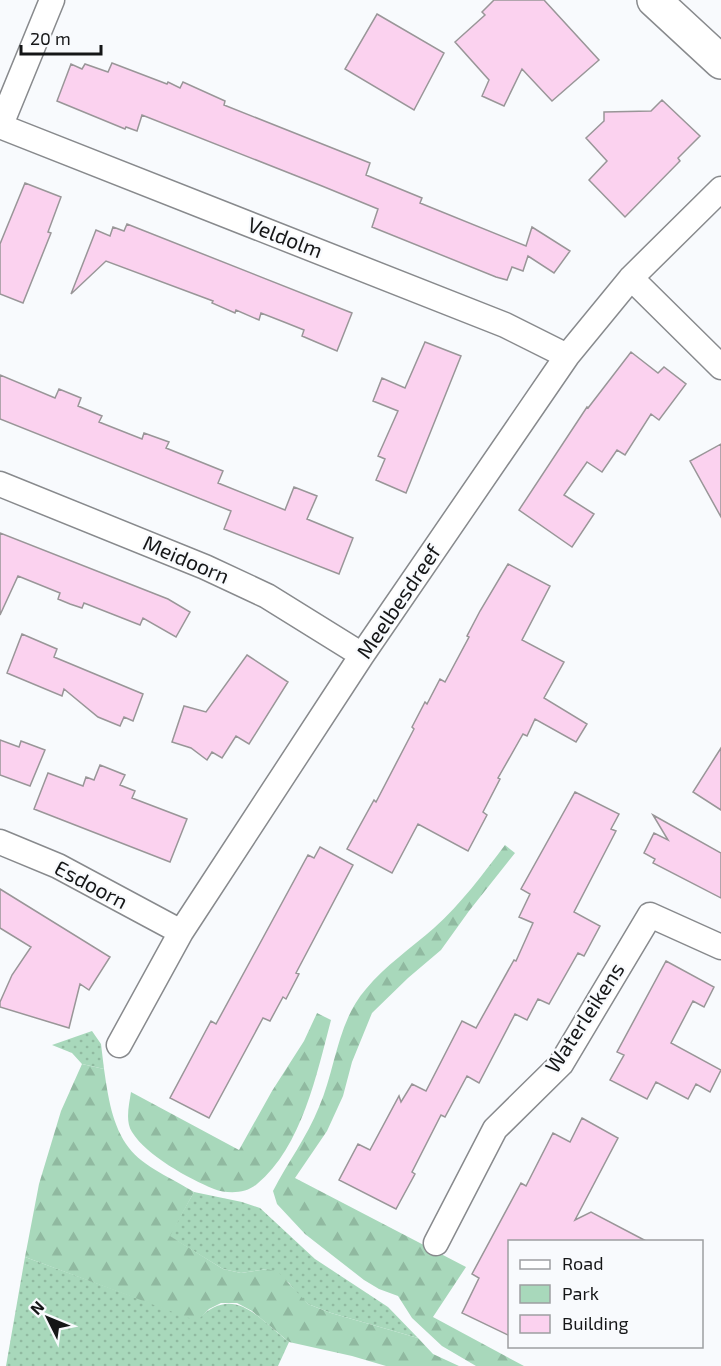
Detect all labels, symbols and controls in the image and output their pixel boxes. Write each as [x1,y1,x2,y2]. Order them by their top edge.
scale bar [21,18,100,56]
text: 20 m [30,27,71,49]
street label: Veldolm [245,211,326,262]
street label: Meidoorn [140,529,234,588]
street label: Meelbesdreef [351,539,446,663]
street label: Esdoorn [51,854,132,913]
street label: Waterleikens [539,957,629,1077]
legend [508,1240,703,1348]
text: Road [562,1252,603,1274]
text: Park [562,1282,599,1304]
north arrow [18,1288,78,1348]
text: N [26,1297,48,1318]
text: Building [562,1312,629,1334]

